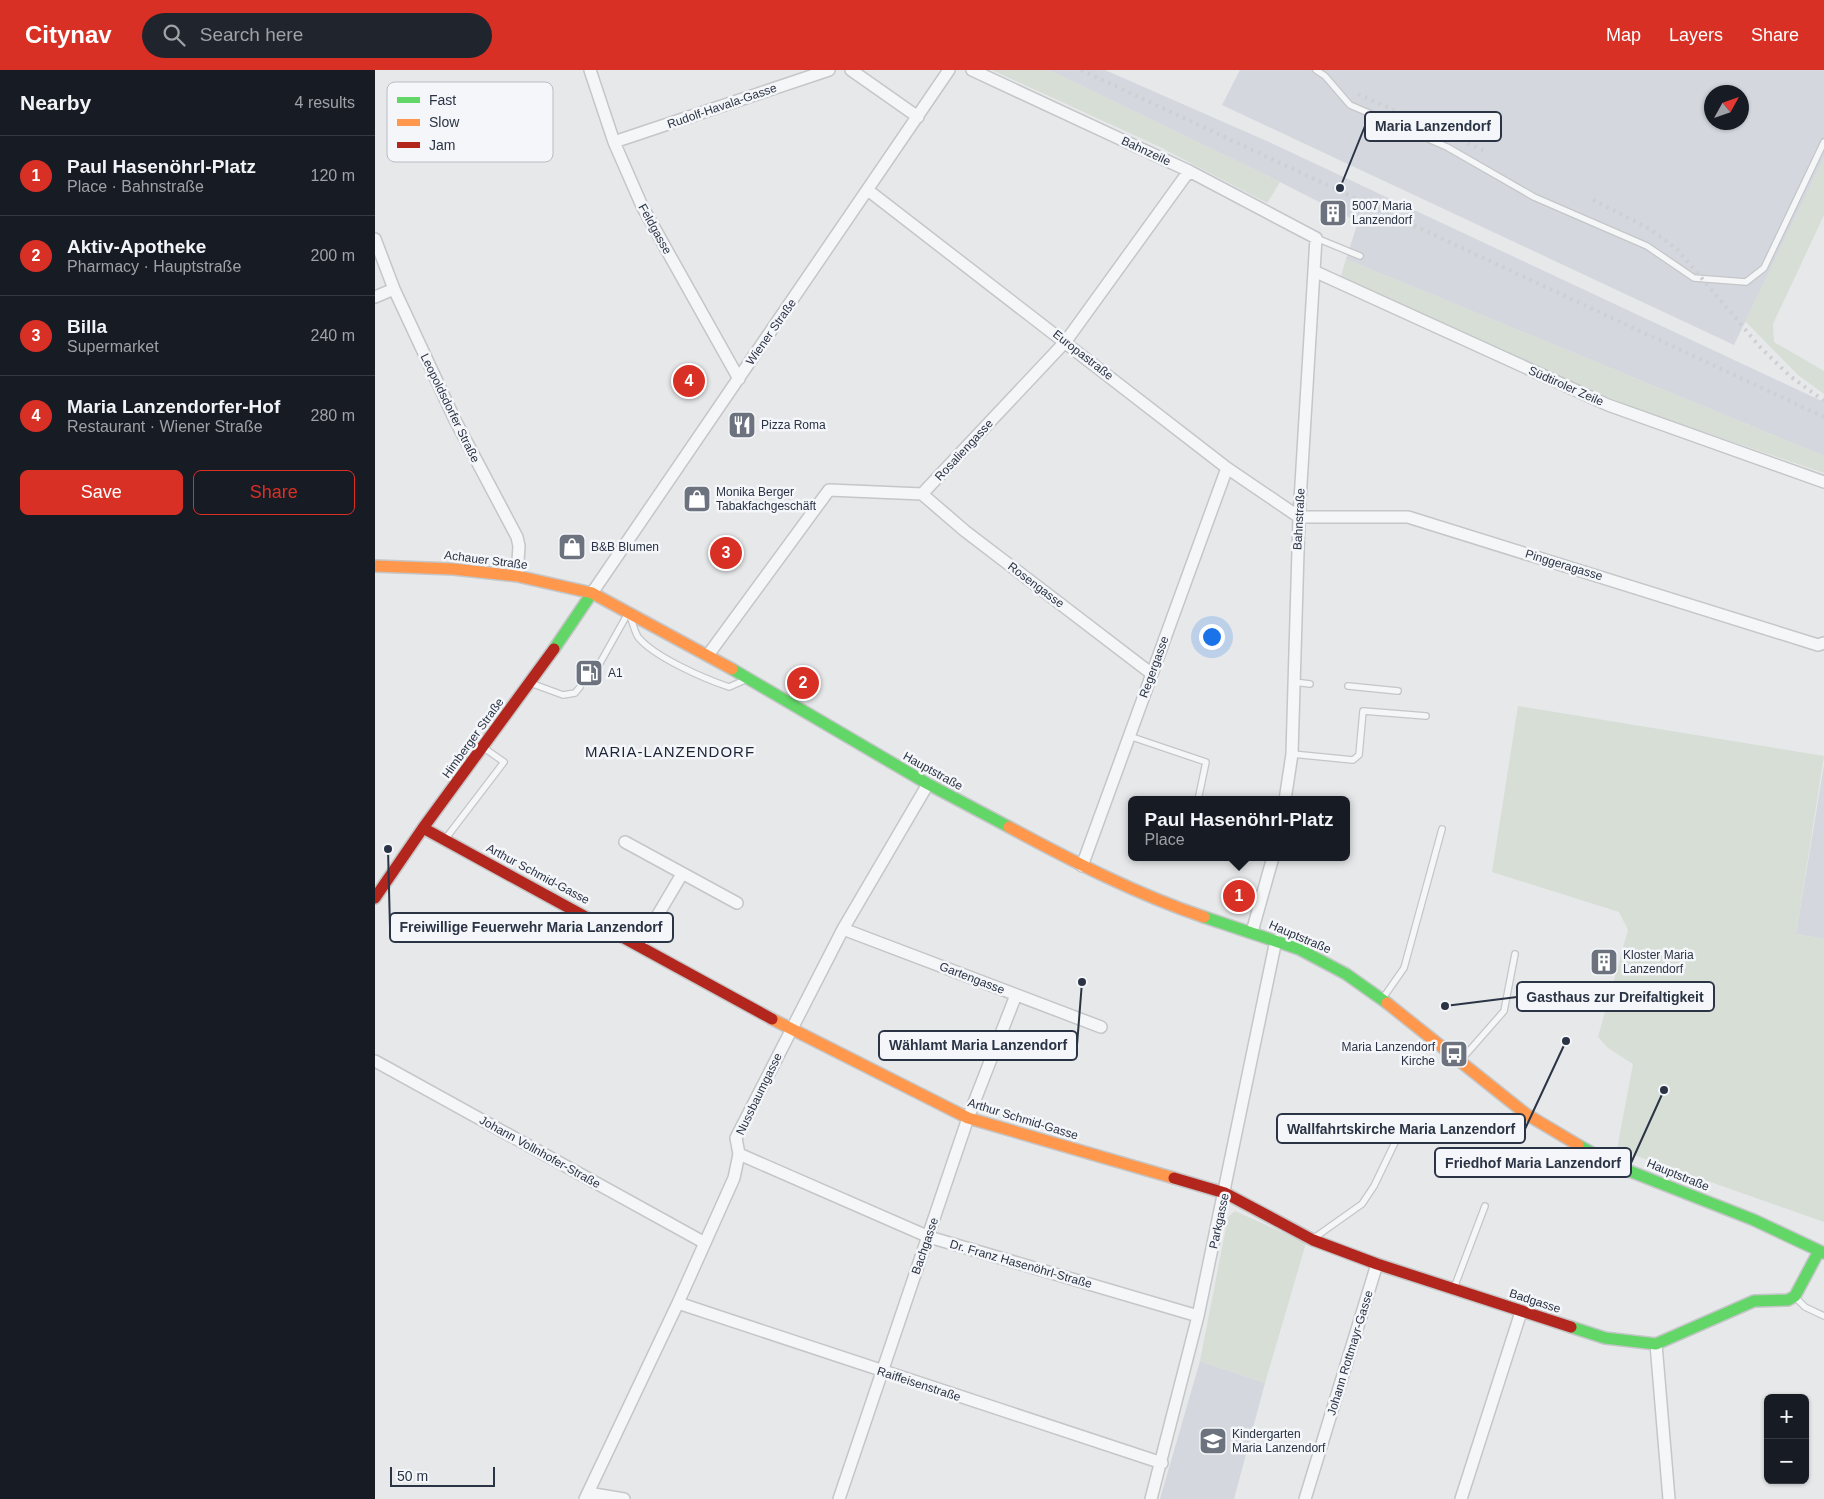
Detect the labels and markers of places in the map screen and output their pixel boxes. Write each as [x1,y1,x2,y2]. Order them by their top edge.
callout: Maria Lanzendorf [1365,112,1501,141]
building icon: 5007 Maria Lanzendorf [1318,198,1348,228]
place label: 5007 Maria Lanzendorf [1352,199,1413,227]
pin: 4 [673,362,705,400]
restaurant icon: Pizza Roma [727,410,757,440]
place label: Pizza Roma [761,418,826,432]
shop icon: Monika Berger Tabakfachgeschäft [682,484,712,514]
place label: Monika Berger Tabakfachgeschäft [716,485,817,513]
shop icon: B&B Blumen [557,532,587,562]
pin: 3 [710,534,742,572]
place label: B&B Blumen [591,540,659,554]
fuel station icon: A1 [574,658,604,688]
pin: 2 [787,664,819,702]
place label: A1 [608,666,623,680]
pin: 1 [1223,877,1255,915]
callout: Freiwillige Feuerwehr Maria Lanzendorf [390,913,673,942]
building icon: Kloster Maria Lanzendorf [1589,947,1619,977]
place label: Kloster Maria Lanzendorf [1623,948,1694,976]
callout: Gasthaus zur Dreifaltigkeit [1517,982,1714,1011]
callout: Wählamt Maria Lanzendorf [879,1031,1077,1060]
bus stop icon: Maria Lanzendorf Kirche [1439,1039,1469,1069]
place label: Maria Lanzendorf Kirche [1342,1040,1436,1068]
callout: Wallfahrtskirche Maria Lanzendorf [1277,1114,1525,1143]
callout: Friedhof Maria Lanzendorf [1435,1148,1631,1177]
school or university icon: Kindergarten Maria Lanzendorf [1198,1426,1228,1456]
place label: Kindergarten Maria Lanzendorf [1232,1427,1326,1455]

